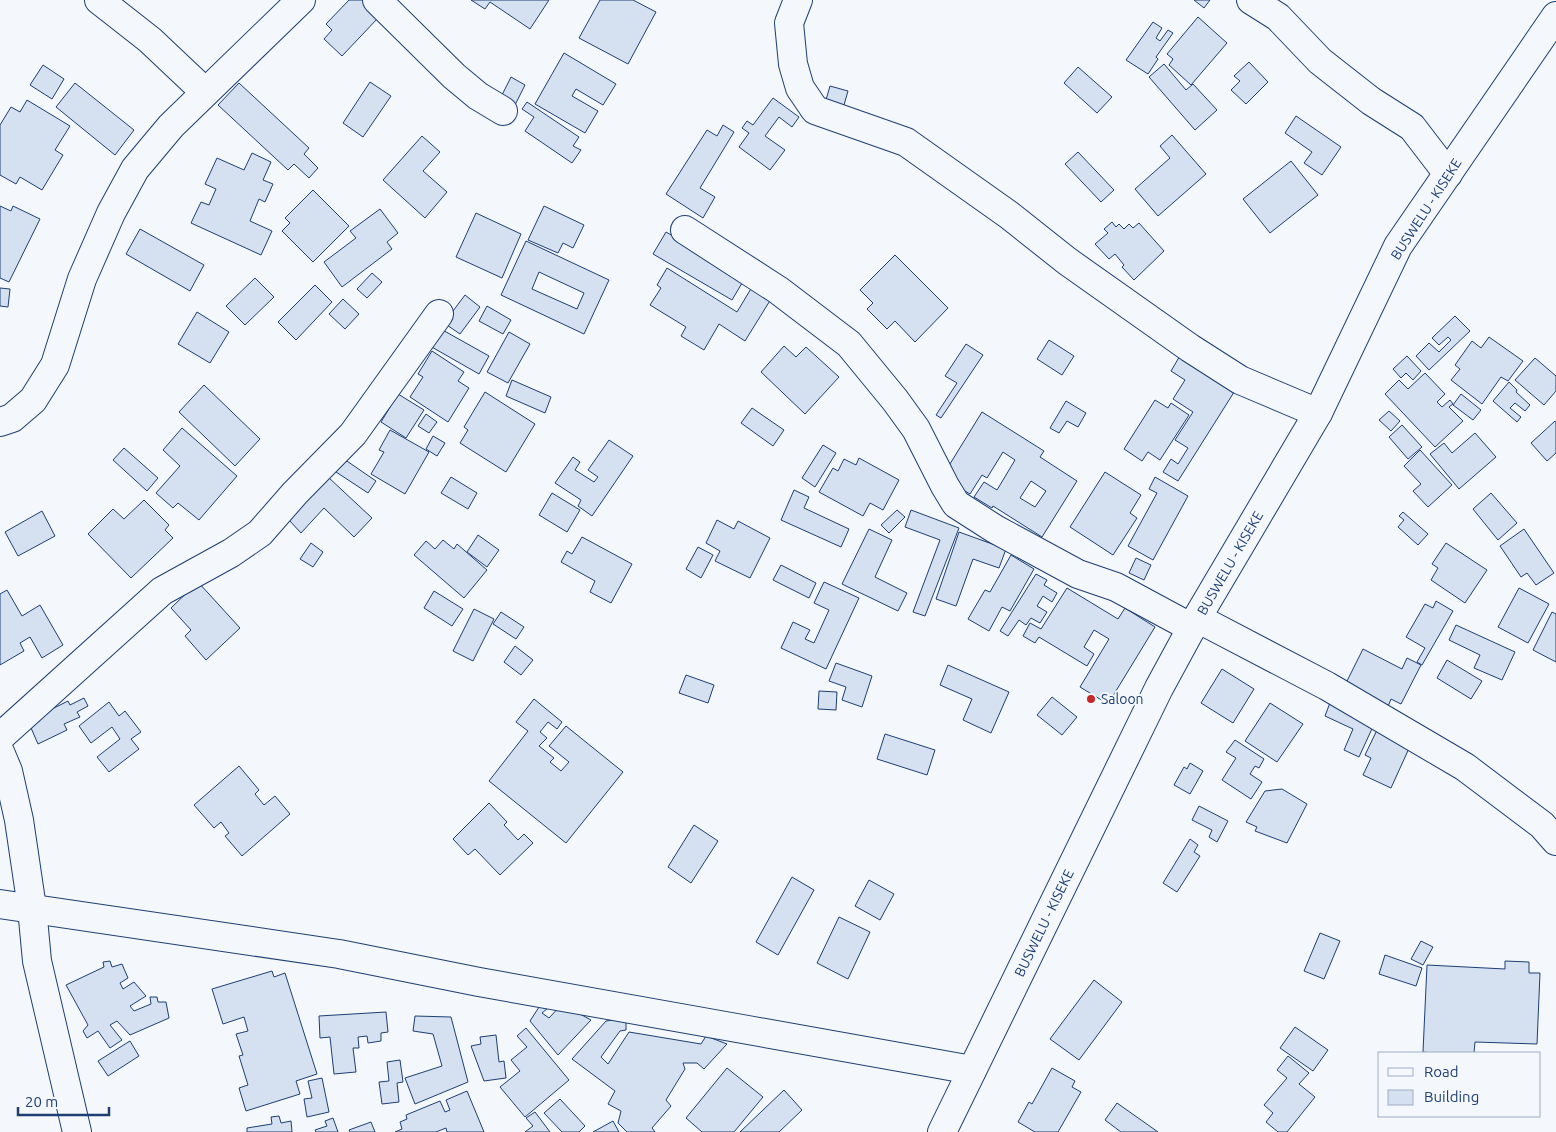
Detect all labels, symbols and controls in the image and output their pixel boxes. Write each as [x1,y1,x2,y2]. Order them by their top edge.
street label: BUSWELU - KISEKE [1387,155,1465,263]
street label: BUSWELU - KISEKE [1194,508,1266,618]
place label: Saloon [1101,691,1144,707]
marker: Saloon [1085,693,1097,705]
street label: BUSWELU - KISEKE [1011,867,1077,979]
legend [1378,1052,1541,1117]
text: Road [1424,1063,1459,1080]
scale bar [18,1084,109,1116]
text: Building [1424,1088,1479,1105]
text: 20 m [25,1093,58,1110]

